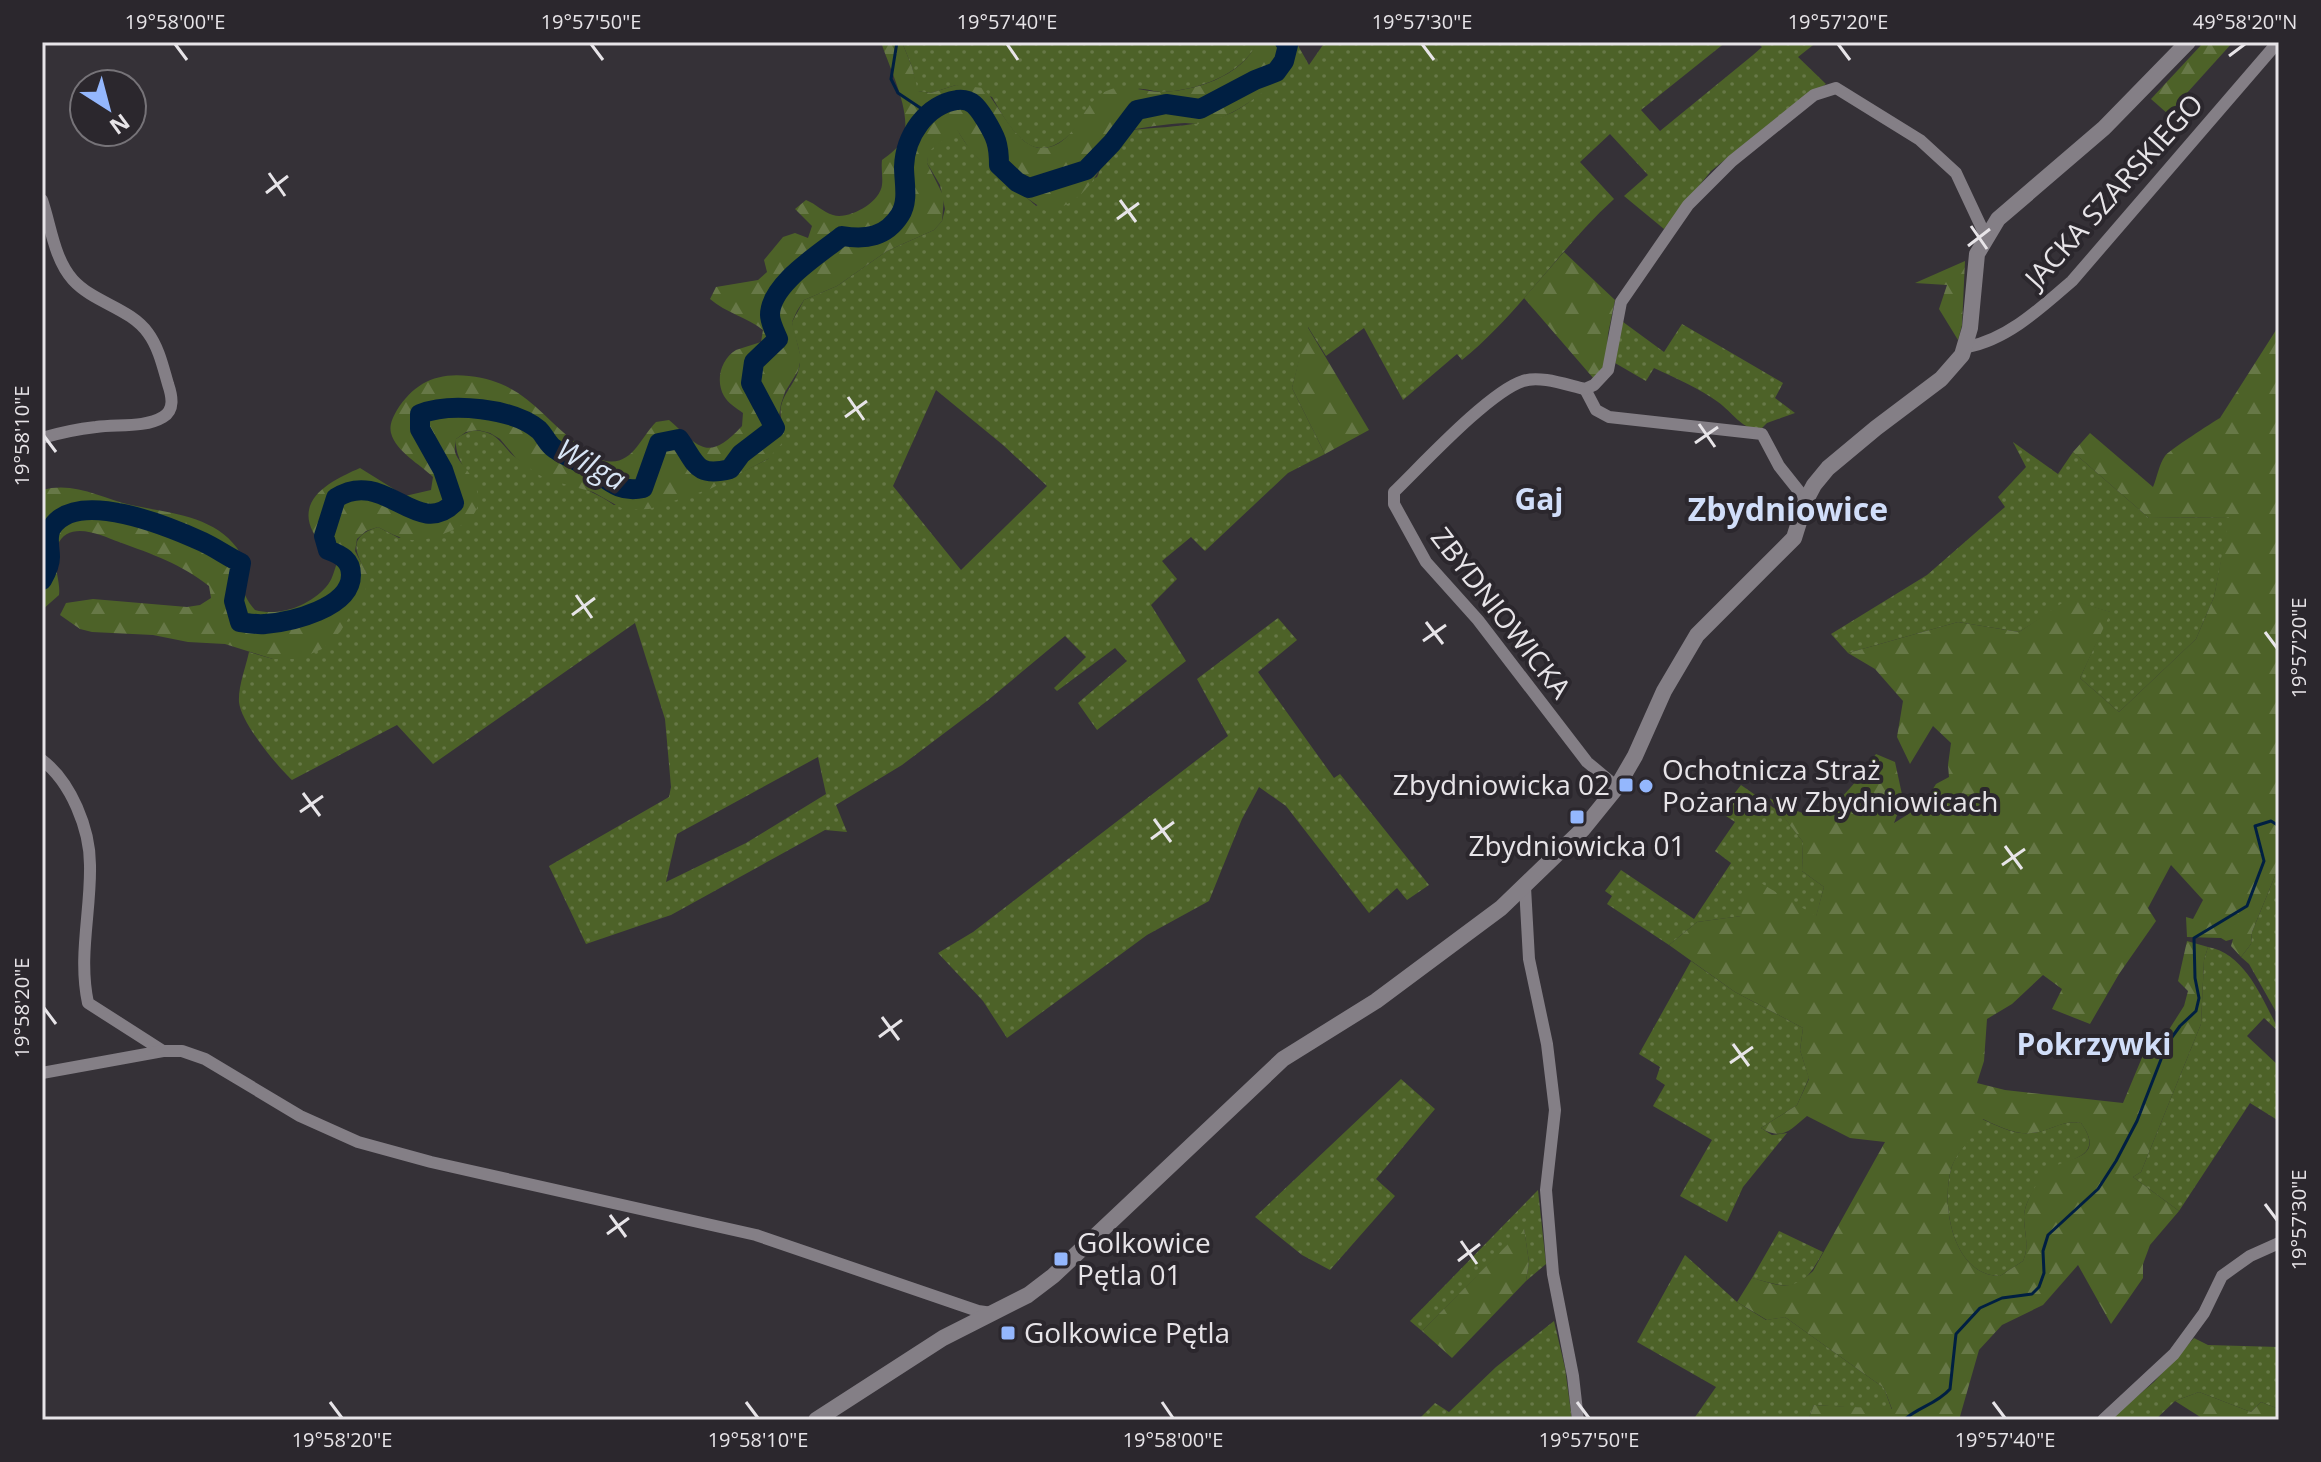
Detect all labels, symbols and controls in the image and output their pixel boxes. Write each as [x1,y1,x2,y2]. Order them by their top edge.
text: 19°58'00"E [125,8,225,35]
text: 19°57'50"E [541,8,641,35]
text: 19°57'40"E [957,8,1057,35]
text: 19°57'30"E [1372,8,1472,35]
text: 19°57'20"E [1788,8,1888,35]
text: 49°58'20"N [2193,8,2297,35]
north arrow [68,68,148,148]
street label: JACKA SZARSKIEGO [2014,85,2211,298]
text: N [104,108,136,142]
text: 19°58'10"E [8,386,35,486]
water label: Wilga [550,428,634,499]
district label: Gaj [1515,478,1564,519]
district label: Zbydniowice [1688,487,1888,530]
street label: ZBYDNIOWICKA [1423,519,1581,706]
text: 19°57'20"E [2285,598,2312,698]
place label: Ochotnicza Straż Pożarna w Zbydniowicach [1662,750,1999,820]
place label: Zbydniowicka 02 [1393,765,1610,803]
marker: Zbydniowicka 02 [1617,776,1635,794]
marker: Ochotnicza Straż Pożarna w Zbydniowicach [1637,777,1655,795]
marker: Zbydniowicka 01 [1568,808,1586,826]
place label: Zbydniowicka 01 [1468,826,1686,864]
text: 19°58'20"E [8,958,35,1058]
district label: Pokrzywki [2017,1023,2171,1064]
text: 19°57'30"E [2285,1170,2312,1270]
place label: Golkowice Pętla 01 [1077,1223,1211,1293]
marker: Golkowice Pętla 01 [1052,1250,1070,1268]
place label: Golkowice Pętla [1024,1313,1230,1351]
marker: Golkowice Pętla [999,1324,1017,1342]
text: 19°58'20"E [292,1426,392,1453]
text: 19°58'10"E [708,1426,808,1453]
text: 19°58'00"E [1123,1426,1223,1453]
text: 19°57'50"E [1539,1426,1639,1453]
text: 19°57'40"E [1955,1426,2055,1453]

